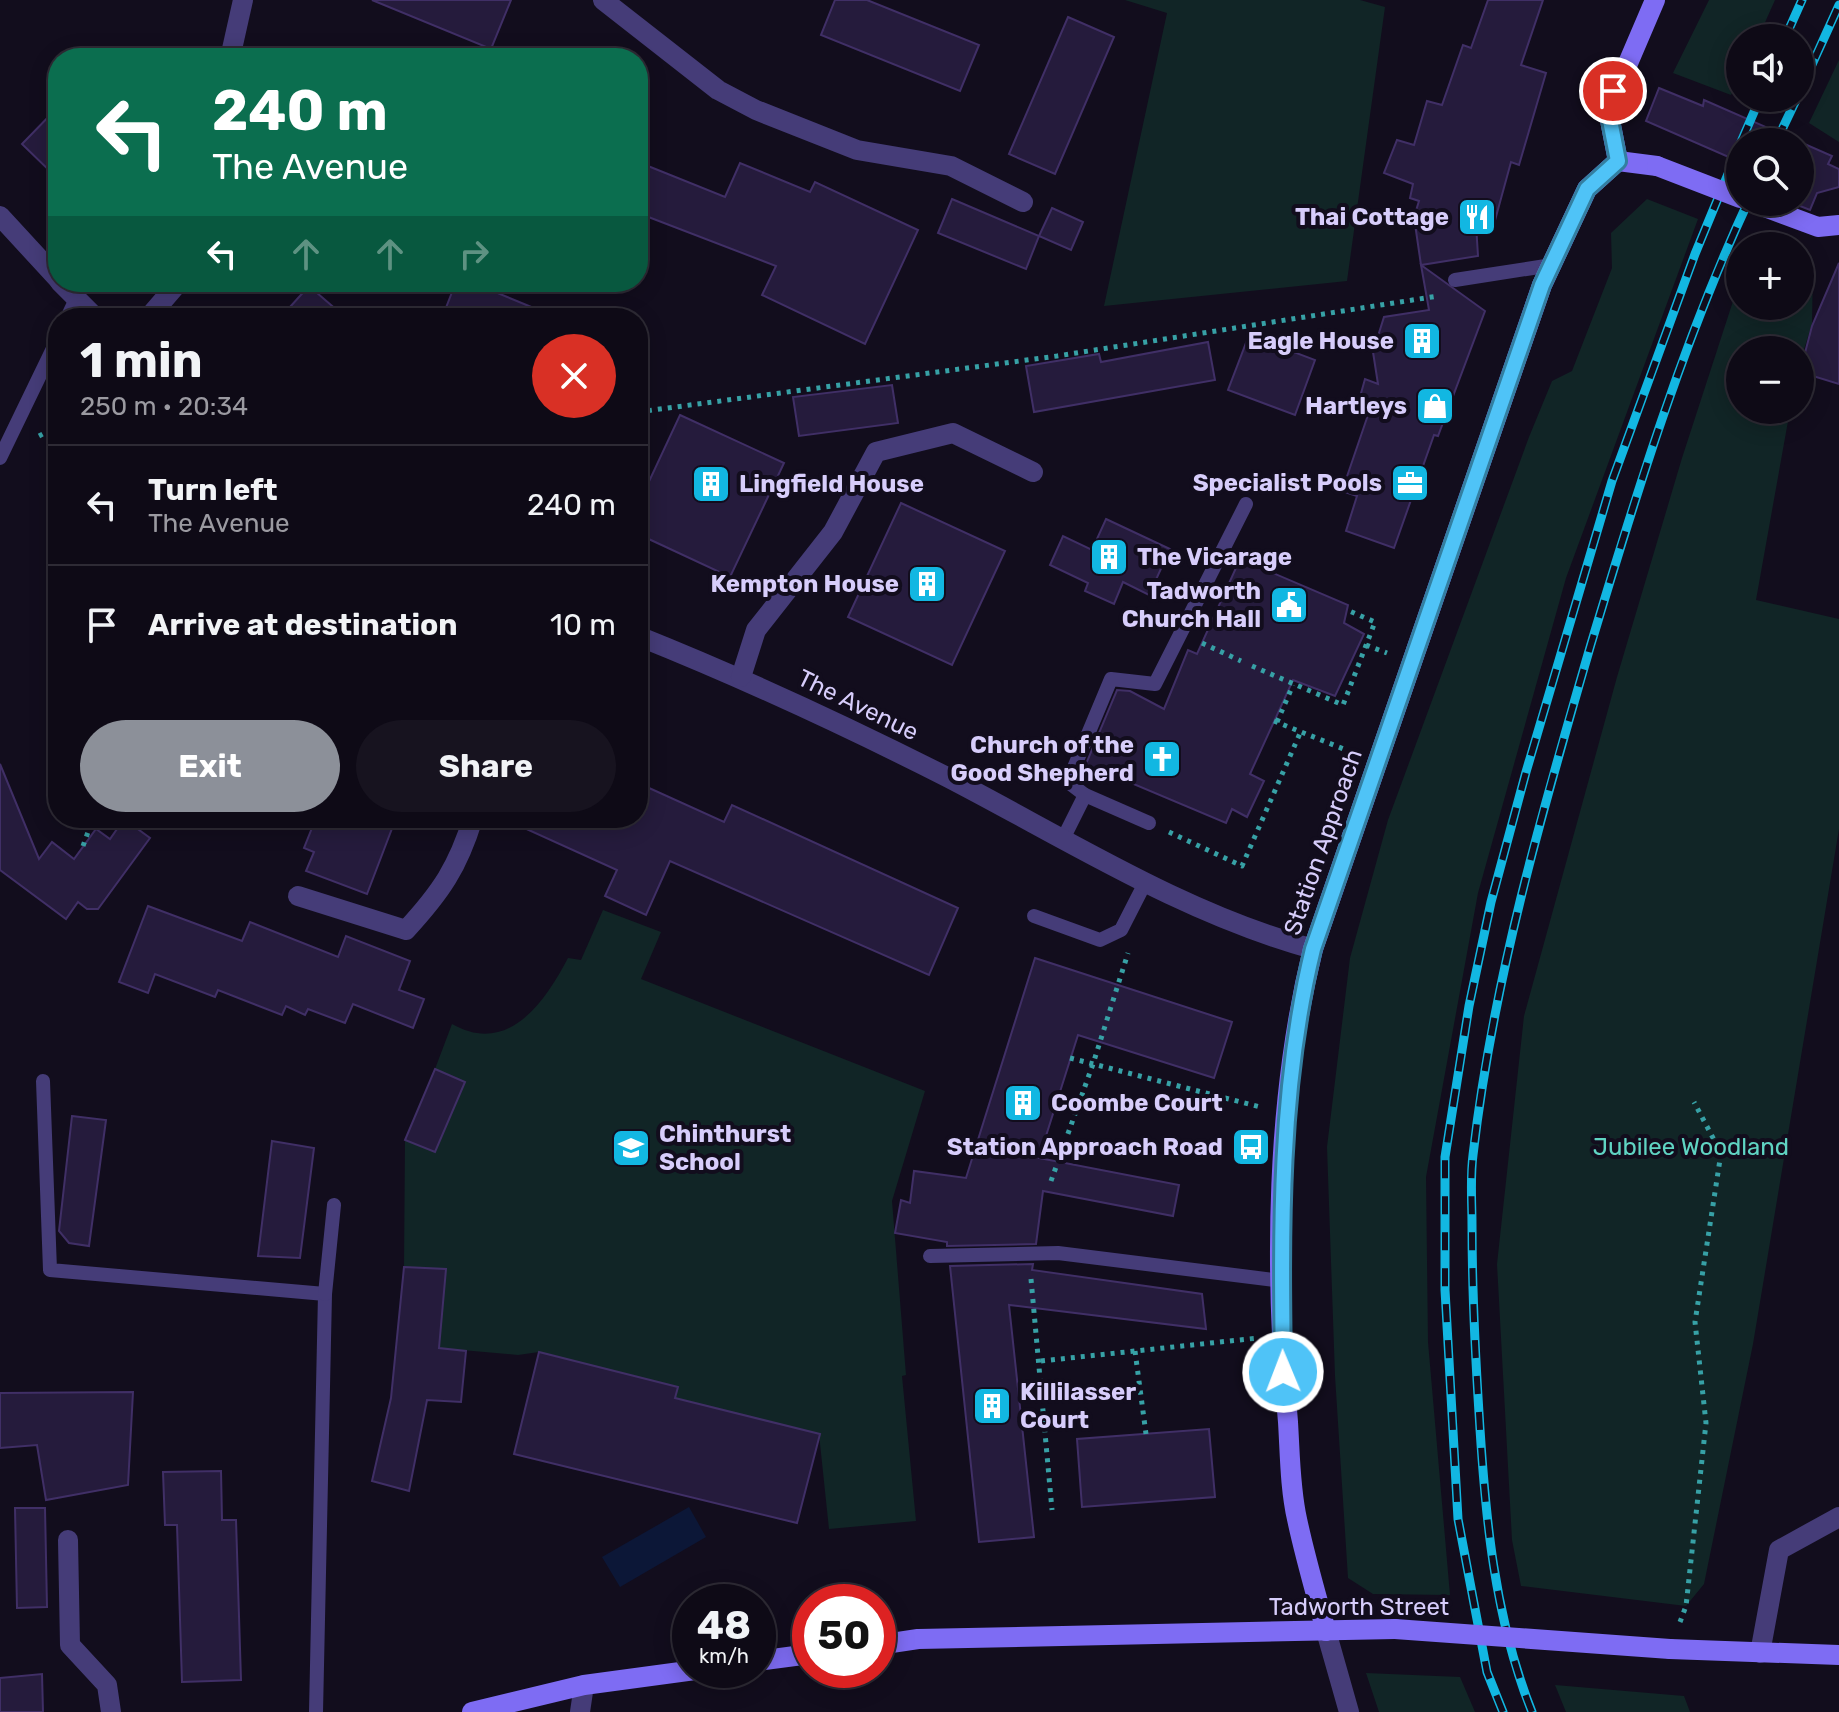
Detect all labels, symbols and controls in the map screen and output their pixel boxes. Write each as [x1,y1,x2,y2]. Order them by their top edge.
map controls [1726,24,1814,424]
button: sound [1726,24,1814,112]
pin [1579,57,1647,125]
icon: arrive [1591,69,1635,113]
text: 240 m [212,78,388,144]
icon: left [80,80,184,184]
button: search [1726,128,1814,216]
text: The Avenue [212,145,408,188]
restaurant icon: Thai Cottage [1456,196,1498,238]
place label: Thai Cottage [1295,203,1449,231]
icon: left [200,232,244,276]
icon: ahead [284,232,328,276]
icon: ahead [368,232,412,276]
icon: right [452,232,496,276]
button: + [1726,232,1814,320]
building icon: Eagle House [1401,320,1443,362]
place label: Eagle House [1248,327,1394,355]
text: 1 min [80,332,203,389]
button: close [532,334,616,418]
button: − [1726,336,1814,424]
shop icon: Hartleys [1414,385,1456,427]
text: 250 m · 20:34 [80,391,248,422]
place label: Hartleys [1305,392,1407,420]
office icon: Specialist Pools [1389,462,1431,504]
building icon: Lingfield House [690,463,732,505]
place label: Specialist Pools [1193,469,1382,497]
place label: Lingfield House [739,470,924,498]
text: Turn left [148,472,278,508]
icon: left [80,483,124,527]
text: 240 m [527,487,616,523]
text: The Avenue [148,508,290,539]
building icon: The Vicarage [1088,536,1130,578]
place label: The Vicarage [1137,543,1292,571]
building icon: Kempton House [906,563,948,605]
place label: Kempton House [711,570,899,598]
place label: Tadworth Church Hall [1122,577,1261,633]
public building icon: Tadworth Church Hall [1268,584,1310,626]
icon: arrive [80,603,124,647]
text: Arrive at destination [148,607,458,643]
text: 10 m [550,607,616,643]
street label: The Avenue [793,664,923,746]
button: Exit [80,720,340,812]
button: Share [356,720,616,812]
place label: Church of the Good Shepherd [950,731,1134,787]
church icon: Church of the Good Shepherd [1141,738,1183,780]
street label: Station Approach [1278,745,1368,939]
building icon: Coombe Court [1002,1082,1044,1124]
place label: Coombe Court [1051,1089,1223,1117]
place label: Chinthurst School [659,1120,791,1176]
bus stop icon: Station Approach Road [1230,1126,1272,1168]
school or university icon: Chinthurst School [610,1127,652,1169]
place label: Station Approach Road [947,1133,1223,1161]
park label: Jubilee Woodland [1593,1133,1789,1161]
position arrow [1241,1330,1325,1414]
place label: Killilasser Court [1020,1378,1136,1434]
building icon: Killilasser Court [971,1385,1013,1427]
speed limit sign: 50 [792,1584,896,1688]
street label: Tadworth Street [1269,1593,1449,1621]
text: 48 [697,1602,751,1649]
text: km/h [699,1644,749,1668]

